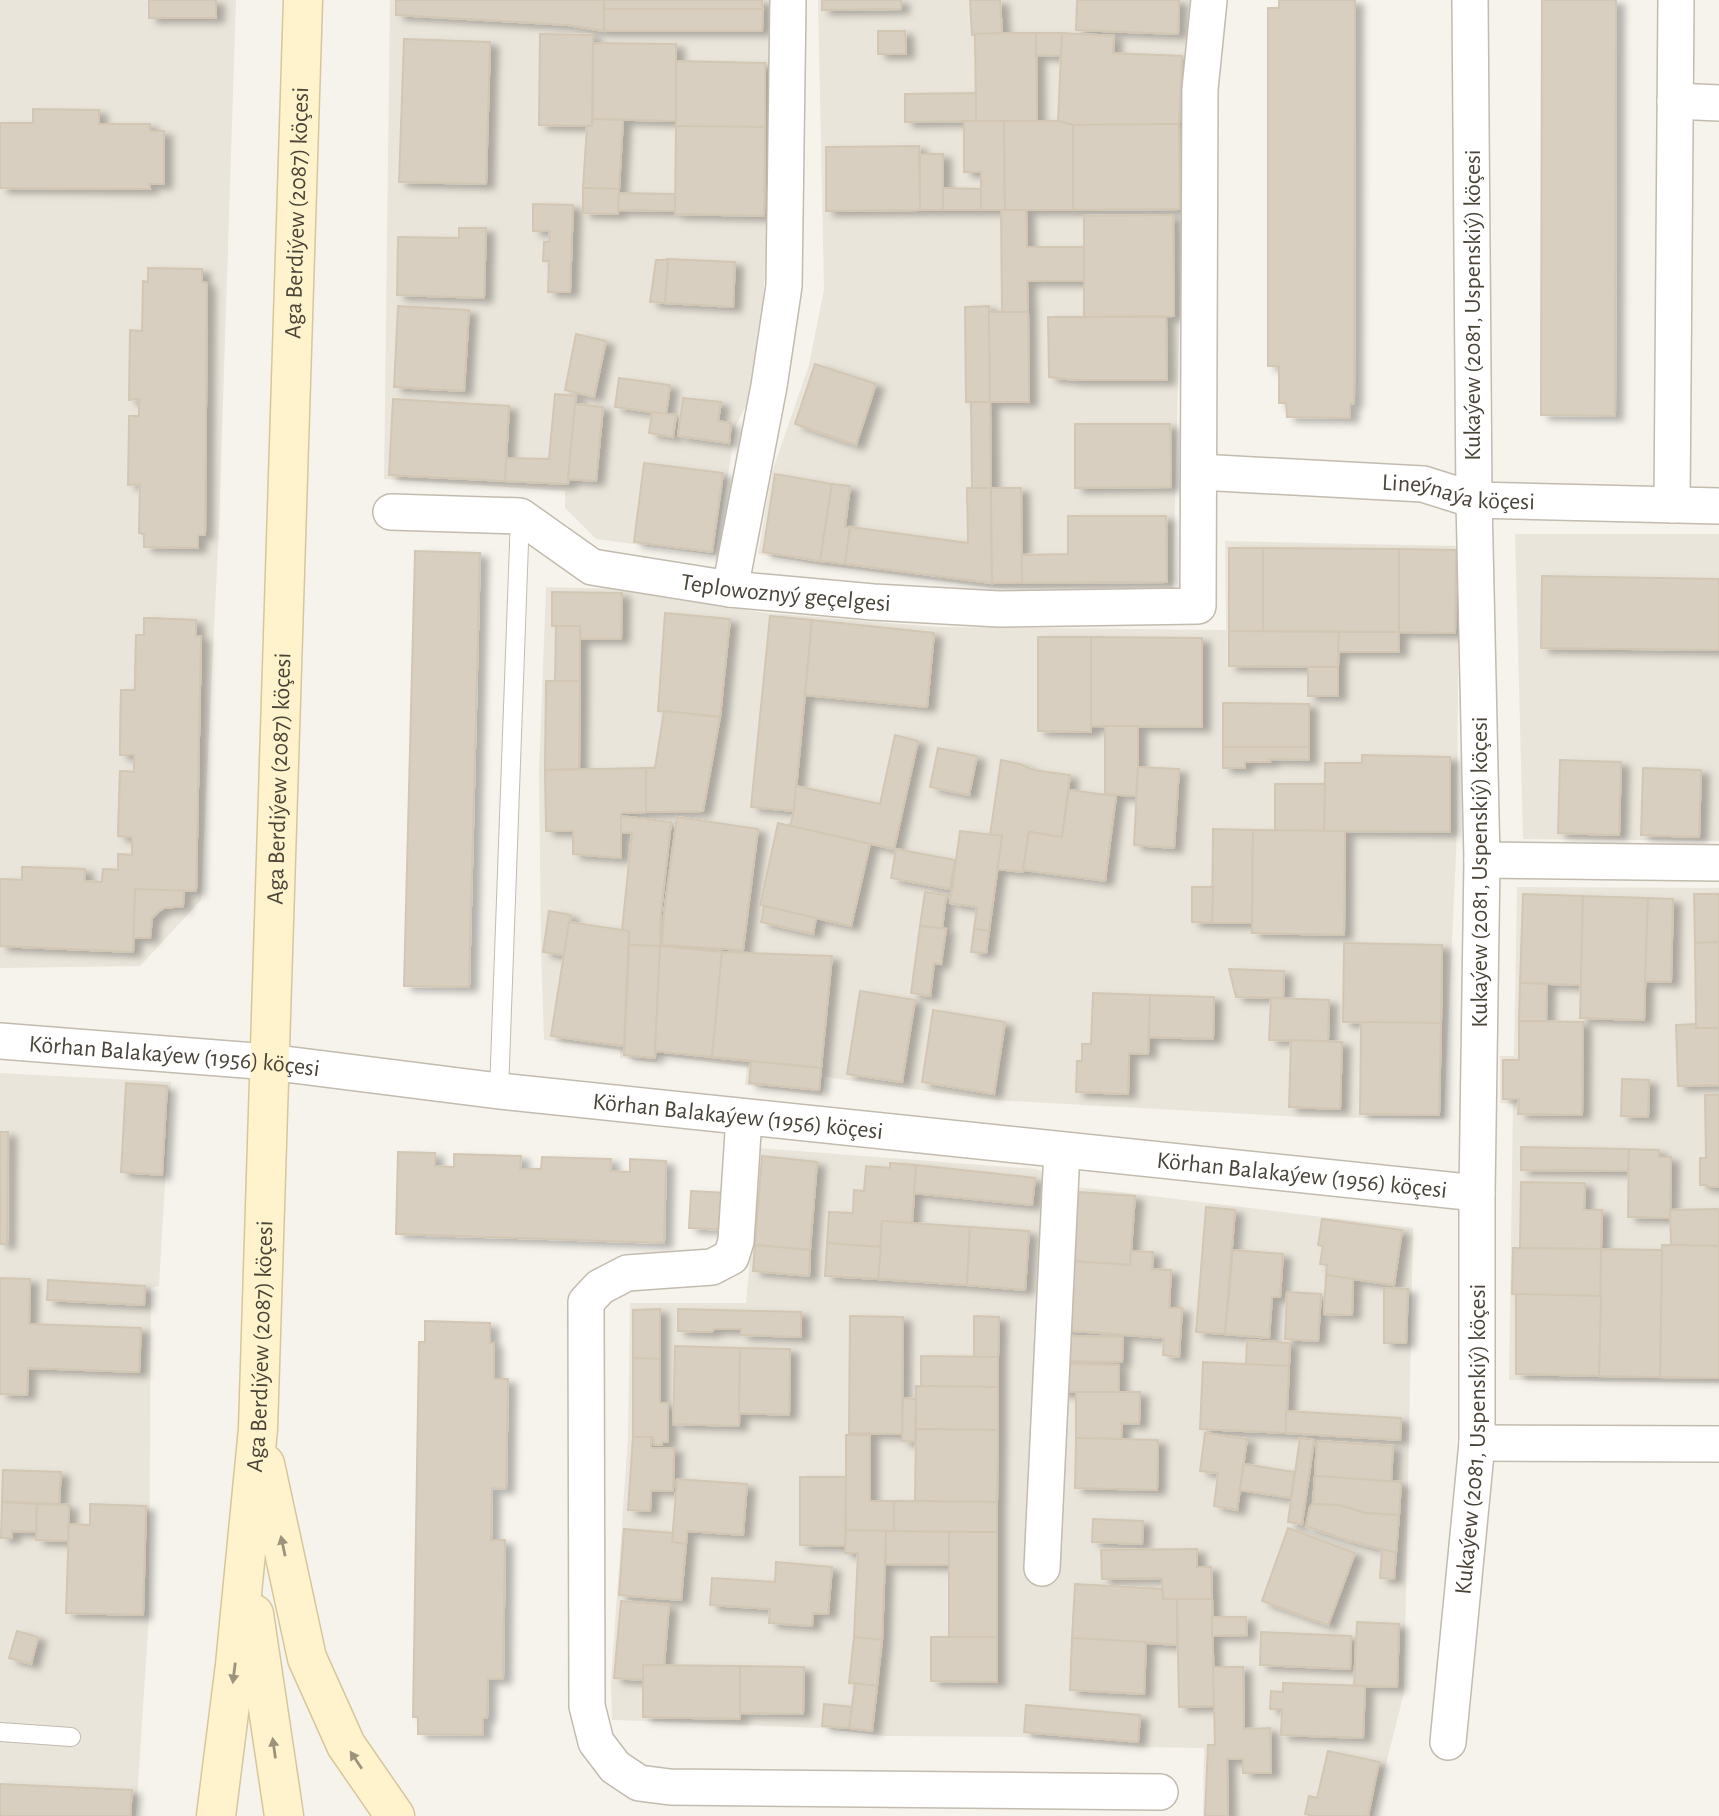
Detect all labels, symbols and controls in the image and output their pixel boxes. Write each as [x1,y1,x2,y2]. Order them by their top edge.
street label: Aga Berdiýew (2087) köçesi [281,87,313,339]
street label: Kukaýew (2081, Uspenskiý) köçesi [1461,149,1485,461]
street label: Lineýnaýa köçesi [1381,471,1535,514]
street label: Teplowoznyý geçelgesi [679,570,891,616]
street label: Aga Berdiýew (2087) köçesi [264,652,295,905]
street label: Kukaýew (2081, Uspenskiý) köçesi [1468,716,1492,1028]
street label: Körhan Balakaýew (1956) köçesi [28,1032,321,1081]
street label: Körhan Balakaýew (1956) köçesi [592,1090,884,1144]
street label: Körhan Balakaýew (1956) köçesi [1156,1149,1448,1203]
street label: Aga Berdiýew (2087) köçesi [243,1220,278,1473]
street label: Kukaýew (2081, Uspenskiý) köçesi [1451,1284,1490,1596]
one-way arrow [277,1535,288,1557]
one-way arrow [228,1663,239,1685]
one-way arrow [268,1737,279,1759]
one-way arrow [349,1751,363,1769]

